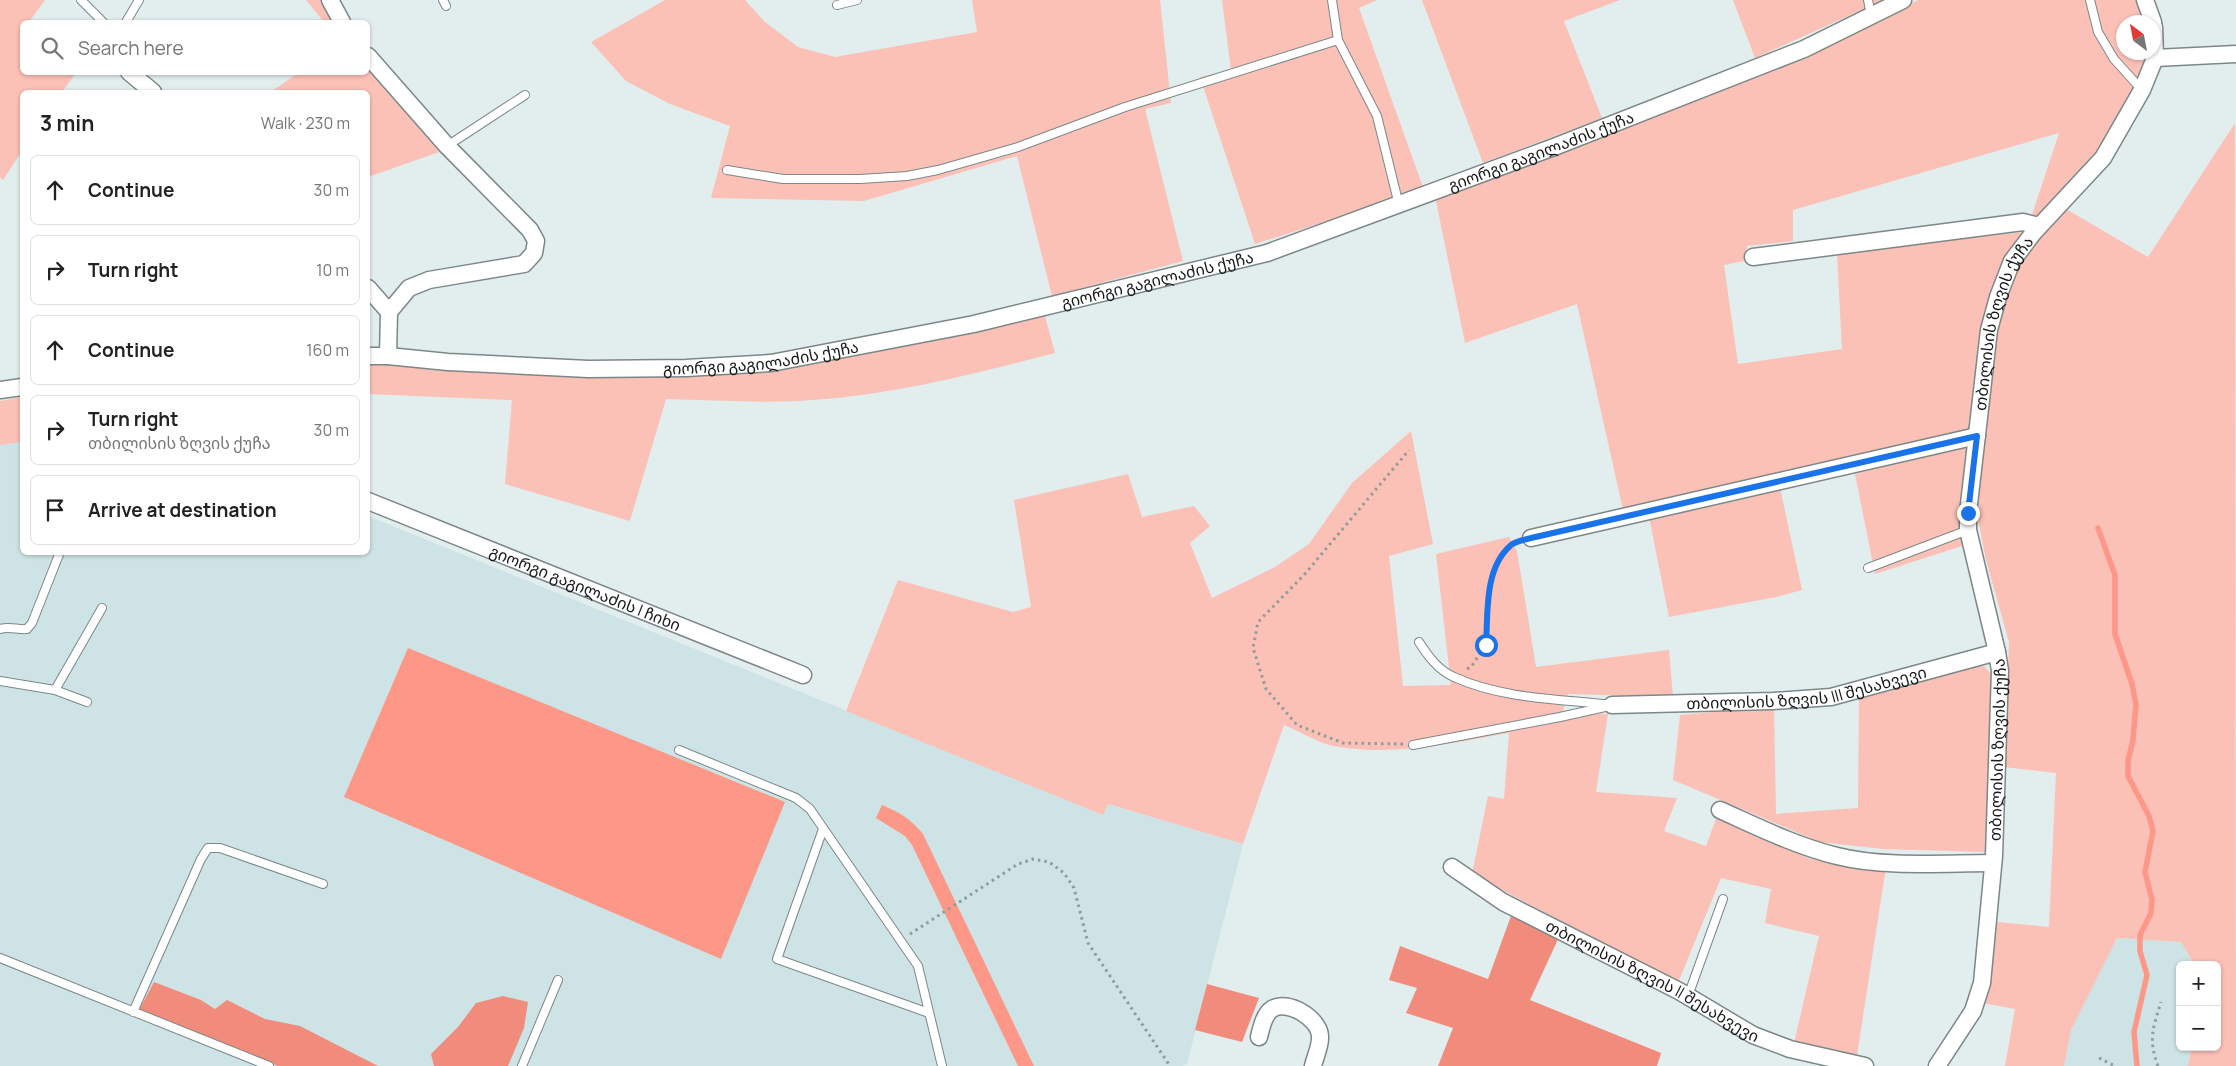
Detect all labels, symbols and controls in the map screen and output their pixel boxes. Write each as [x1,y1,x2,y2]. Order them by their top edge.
north arrow [2116,15,2161,60]
search box [20,20,370,75]
icon: search [38,34,66,62]
text: Search here [78,35,184,61]
street label: გიორგი გაგილაძის ქუჩა [1445,106,1637,196]
text: 3 min [40,109,94,137]
text: Walk · 230 m [261,112,350,134]
icon: ahead [41,176,69,204]
text: Continue [88,177,174,203]
text: 30 m [314,179,349,201]
street label: თბილისის ზღვის ქუჩა [1969,231,2038,412]
street label: გიორგი გაგილაძის ქუჩა [1059,246,1256,313]
icon: right [41,256,69,284]
text: Turn right [88,257,178,283]
text: 10 m [316,259,349,281]
street label: გიორგი გაგილაძის ქუჩა [663,335,860,379]
icon: ahead [41,336,69,364]
text: Continue [88,337,174,363]
text: 160 m [306,339,349,361]
text: Turn right [88,406,178,432]
icon: right [41,416,69,444]
text: 30 m [314,419,349,441]
text: თბილისის ზღვის ქუჩა [88,432,271,454]
icon: arrive [41,496,69,524]
text: Arrive at destination [88,497,277,523]
route end [1957,502,1980,525]
street label: გიორგი გაგილაძის I ჩიხი [486,540,684,636]
route start [1475,634,1498,657]
street label: თბილისის ზღვის ქუჩა [1983,657,2011,841]
street label: თბილისის ზღვის III შესახვევი [1686,661,1929,714]
street label: თბილისის ზღვის II შესახვევი [1542,914,1762,1047]
map controls [2176,961,2221,1051]
button: + [2176,961,2221,1006]
button: − [2176,1006,2221,1051]

